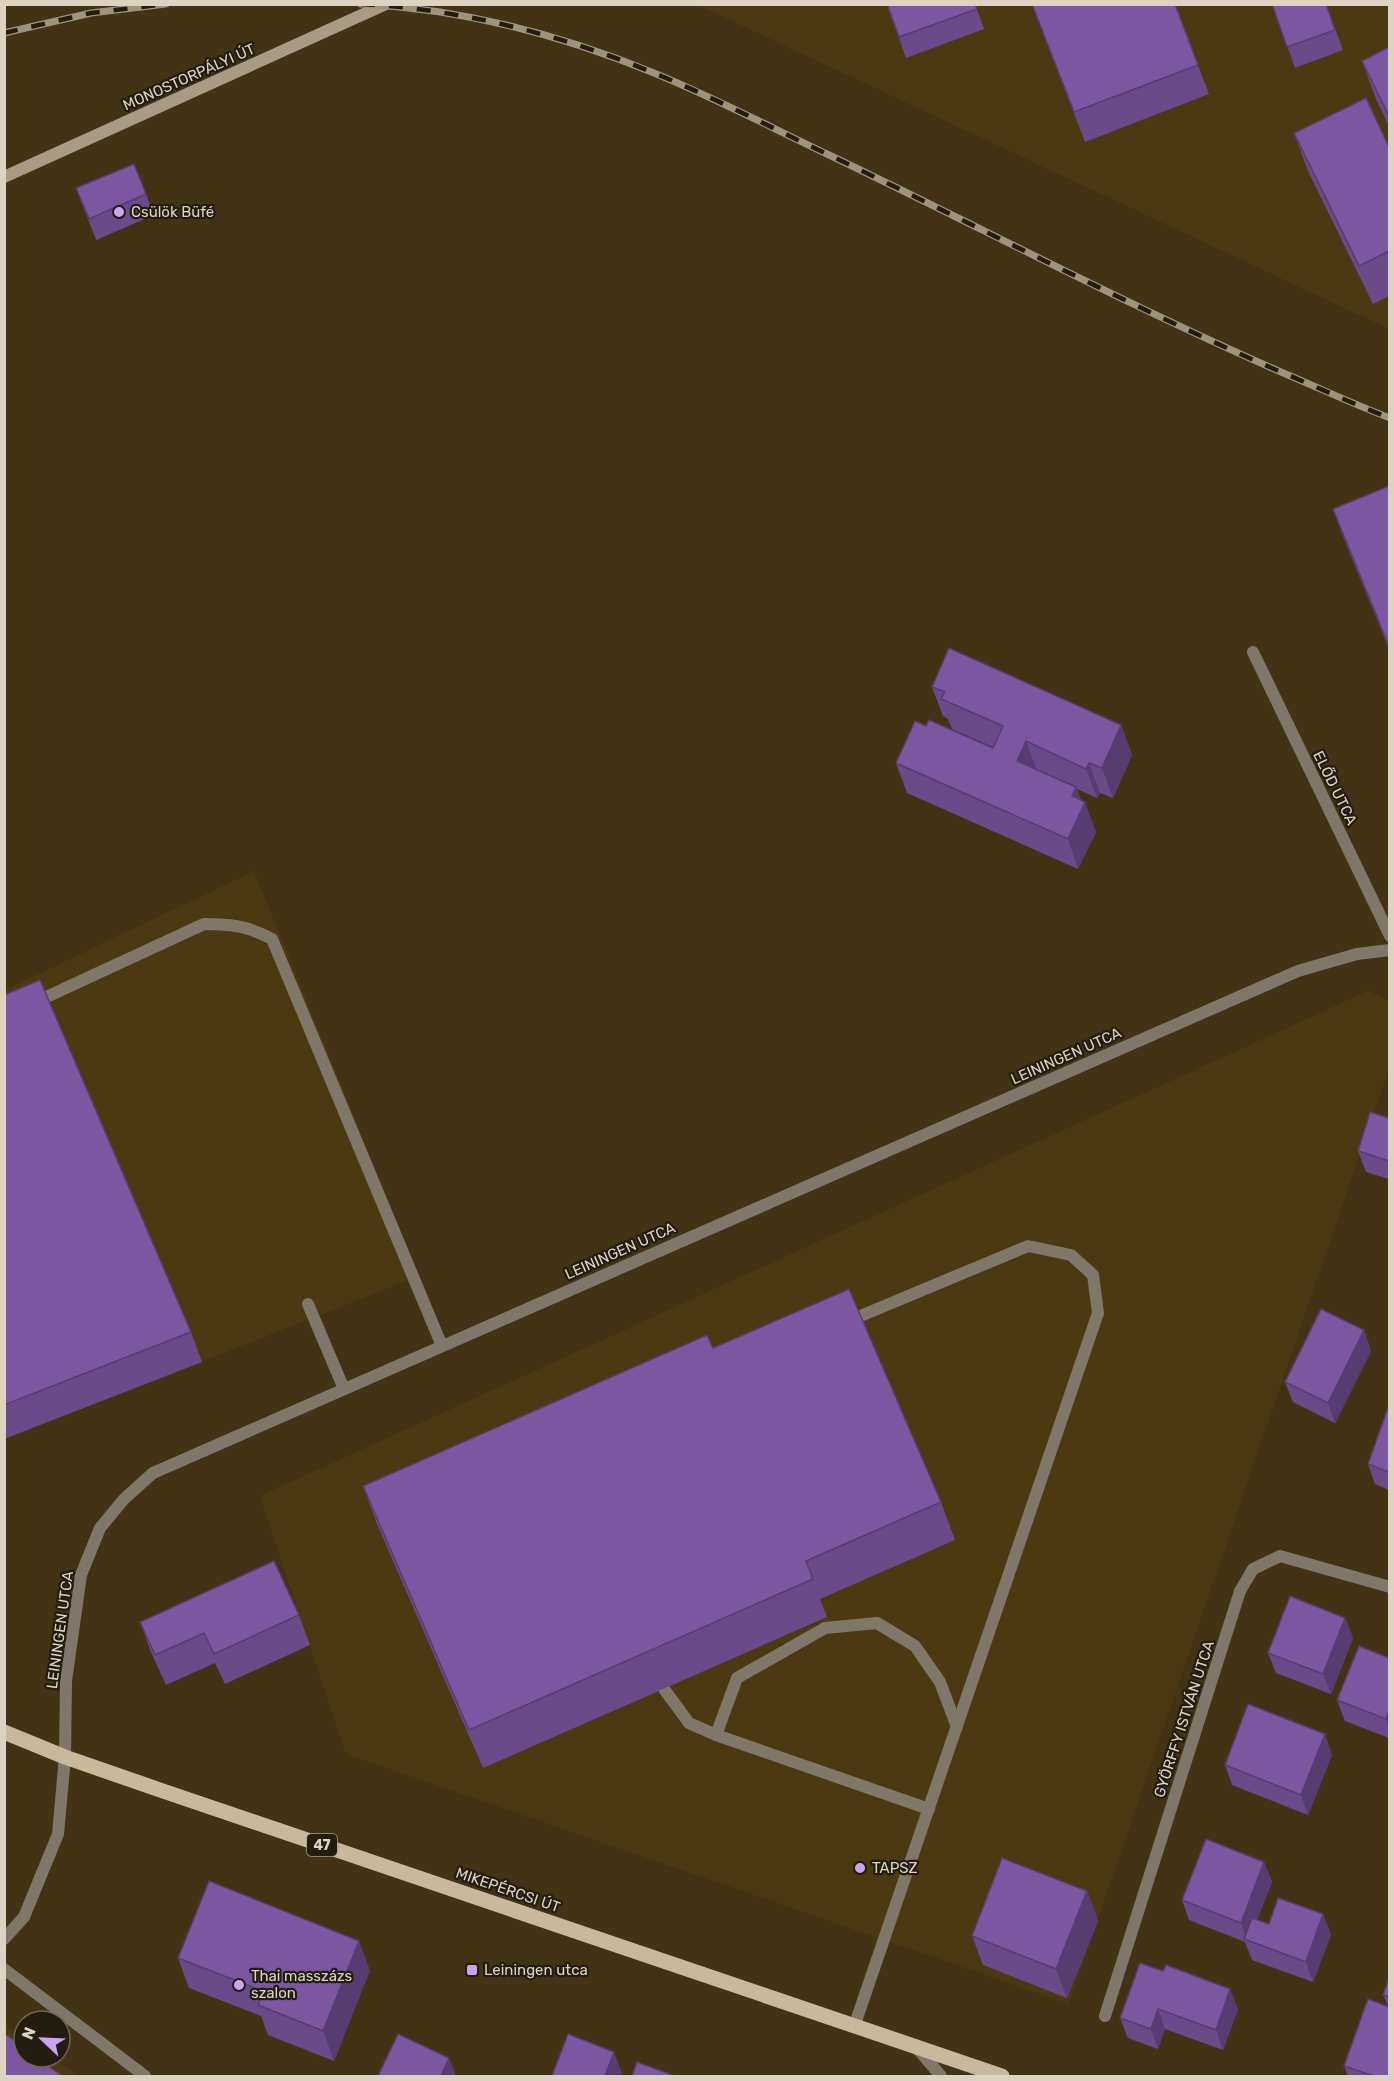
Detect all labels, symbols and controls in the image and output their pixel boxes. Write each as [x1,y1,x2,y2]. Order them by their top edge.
street label: MONOSTORPÁLYI ÚT [120,40,258,114]
place label: Csülök Büfé [131,203,214,221]
marker: Csülök Büfé [112,205,126,219]
street label: ELŐD UTCA [1309,748,1361,828]
street label: LEININGEN UTCA [1008,1024,1124,1088]
street label: LEININGEN UTCA [562,1219,678,1283]
street label: LEININGEN UTCA [43,1570,77,1690]
street label: GYÖRFFY ISTVÁN UTCA [1150,1638,1218,1800]
road number: 47 [307,1834,337,1856]
place label: TAPSZ [872,1859,918,1877]
marker: TAPSZ [853,1861,867,1875]
street label: MIKEPÉRCSI ÚT [454,1864,563,1916]
place label: Leiningen utca [484,1961,588,1979]
marker: Leiningen utca [465,1963,479,1977]
place label: Thai masszázs szalon [251,1967,353,2002]
marker: Thai masszázs szalon [232,1978,246,1992]
north arrow [12,2009,72,2069]
text: N [18,2024,40,2042]

